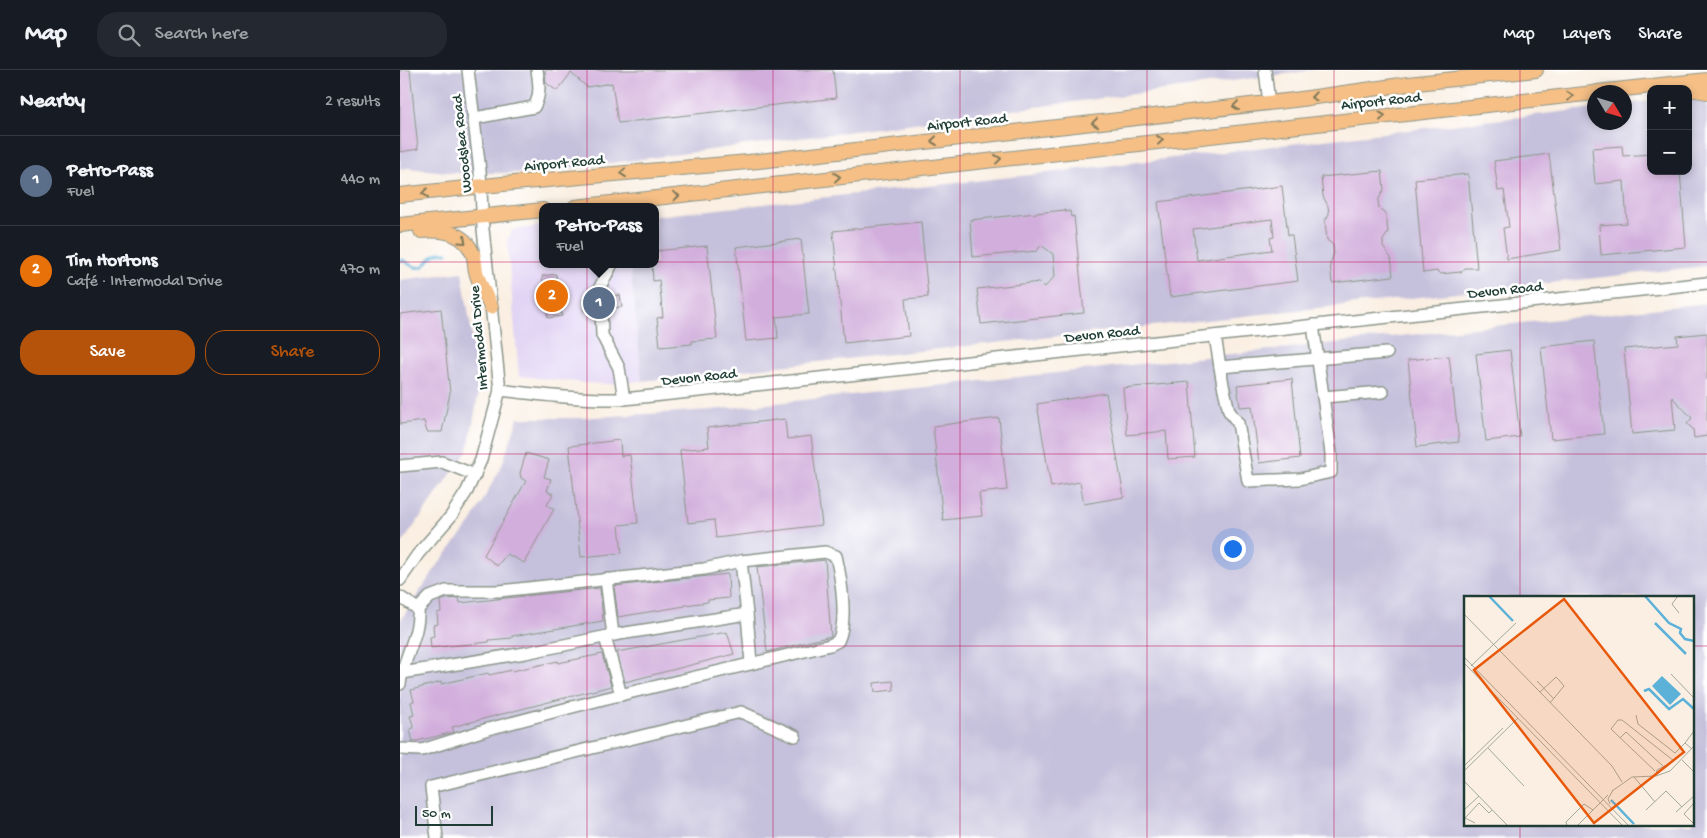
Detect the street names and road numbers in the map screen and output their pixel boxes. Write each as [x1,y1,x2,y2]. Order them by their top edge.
street label: Airport Road [1340,89,1423,115]
street label: Woodslea Road [449,93,477,194]
street label: Airport Road [926,110,1009,136]
street label: Airport Road [523,151,606,176]
street label: Devon Road [1466,278,1545,304]
street label: Intermodal Drive [466,284,494,391]
street label: Devon Road [1063,322,1142,348]
street label: Devon Road [660,365,739,391]

